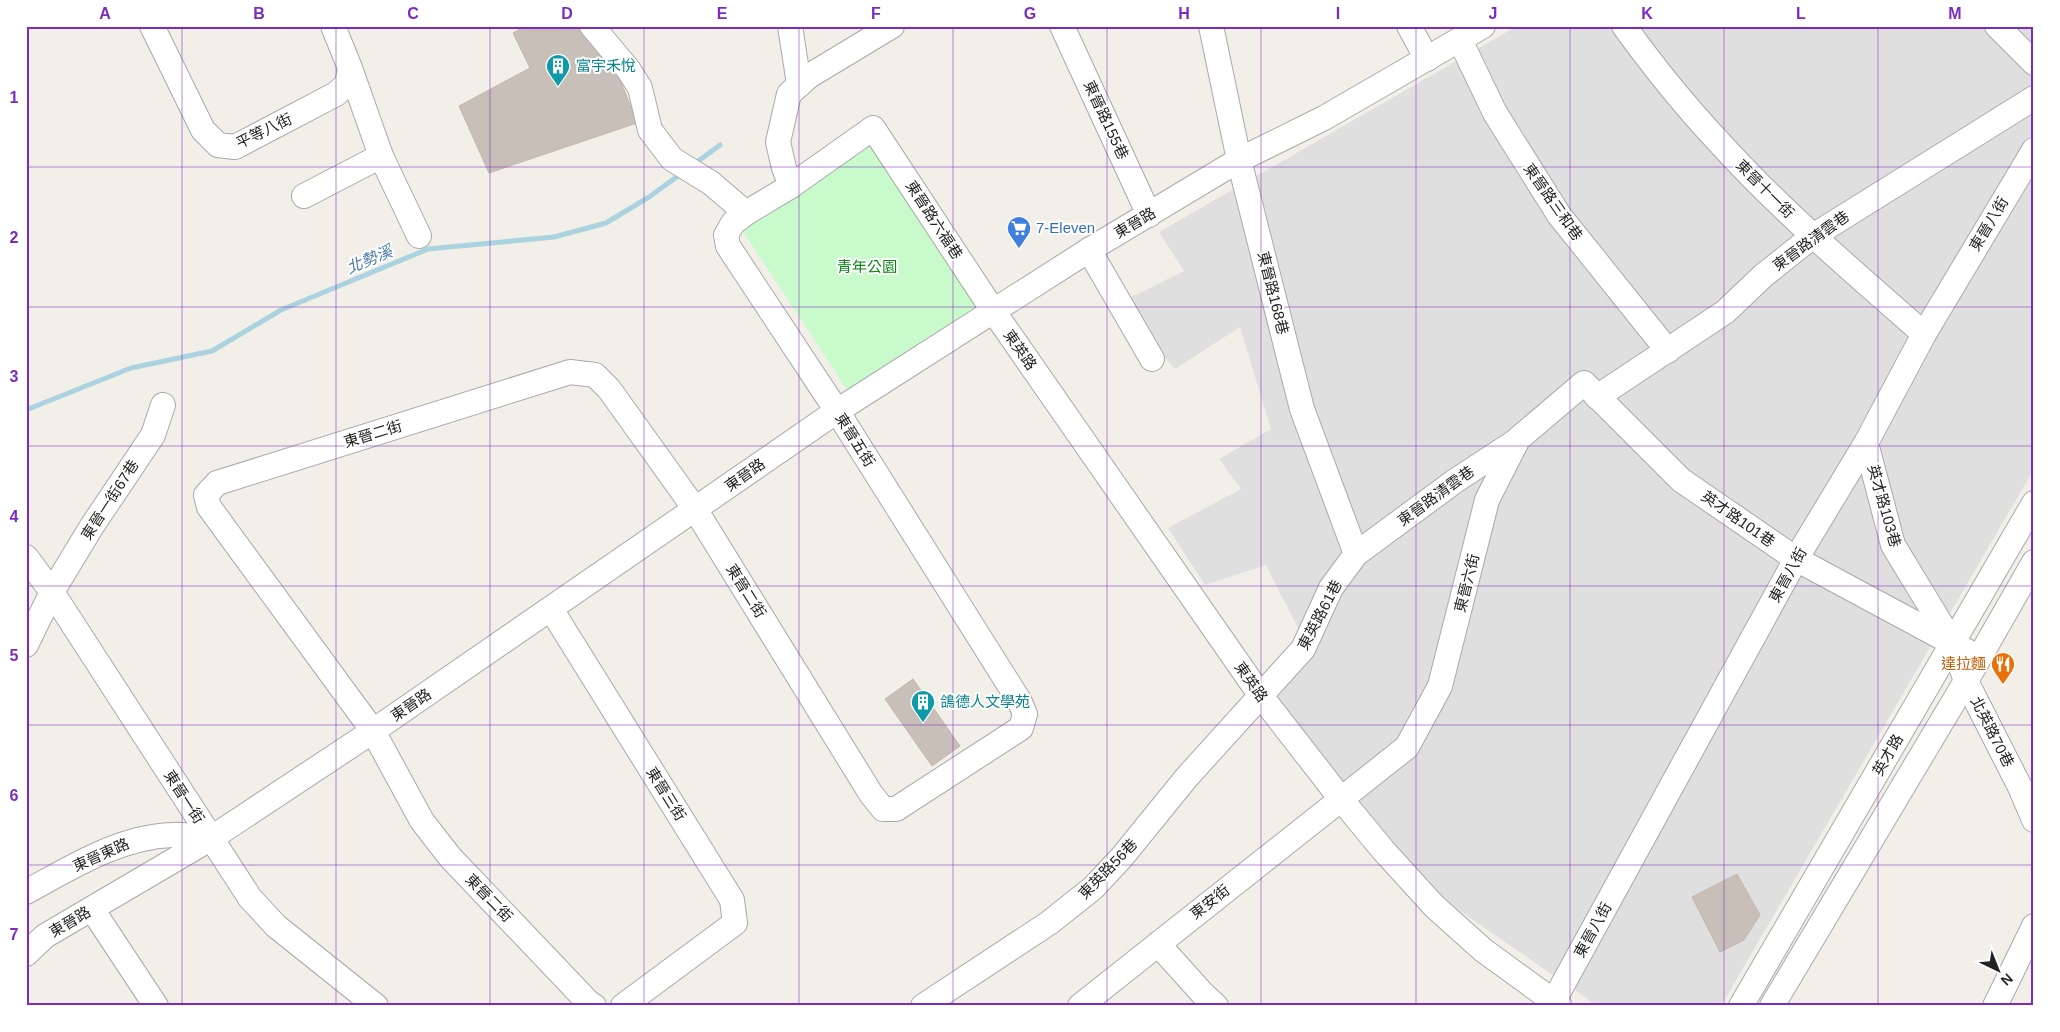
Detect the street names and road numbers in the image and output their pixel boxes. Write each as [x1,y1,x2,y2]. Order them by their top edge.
street label: 東晉路155巷 [1081,78,1132,162]
street label: 平等八街 [233,110,294,151]
street label: 東晉十一街 [1733,156,1798,221]
street label: 東晉路三和巷 [1521,160,1586,243]
street label: 東晉路六福巷 [903,177,966,262]
street label: 東晉八街 [1966,194,2011,254]
street label: 東晉路 [1111,204,1158,241]
street label: 東晉路清雲巷 [1769,207,1852,274]
street label: 東晉路168巷 [1255,250,1292,336]
street label: 東英路 [1001,326,1040,373]
street label: 東晉五街 [832,410,879,470]
street label: 東晉二街 [342,417,404,450]
street label: 東晉路 [721,455,768,494]
street label: 東晉一街67巷 [77,457,142,543]
street label: 東晉路清雲巷 [1394,462,1477,529]
street label: 英才路103巷 [1865,463,1904,549]
street label: 英才路101巷 [1699,487,1778,550]
street label: 東晉八街 [1766,544,1810,605]
street label: 東晉六街 [1451,552,1482,614]
street label: 東晉二街 [723,561,770,621]
street label: 東英路61巷 [1294,577,1345,653]
street label: 東英路 [1232,658,1271,705]
street label: 東晉路 [387,685,434,724]
street label: 北英路70巷 [1967,694,2017,770]
street label: 英才路 [1869,731,1906,778]
street label: 東晉三街 [643,764,690,824]
street label: 東晉一街 [161,767,208,827]
street label: 東晉東路 [70,835,132,875]
street label: 東英路56巷 [1075,835,1140,902]
street label: 東晉二街 [462,870,516,925]
street label: 東安街 [1187,881,1233,922]
street label: 東晉八街 [1571,899,1615,960]
street label: 東晉路 [46,903,93,940]

